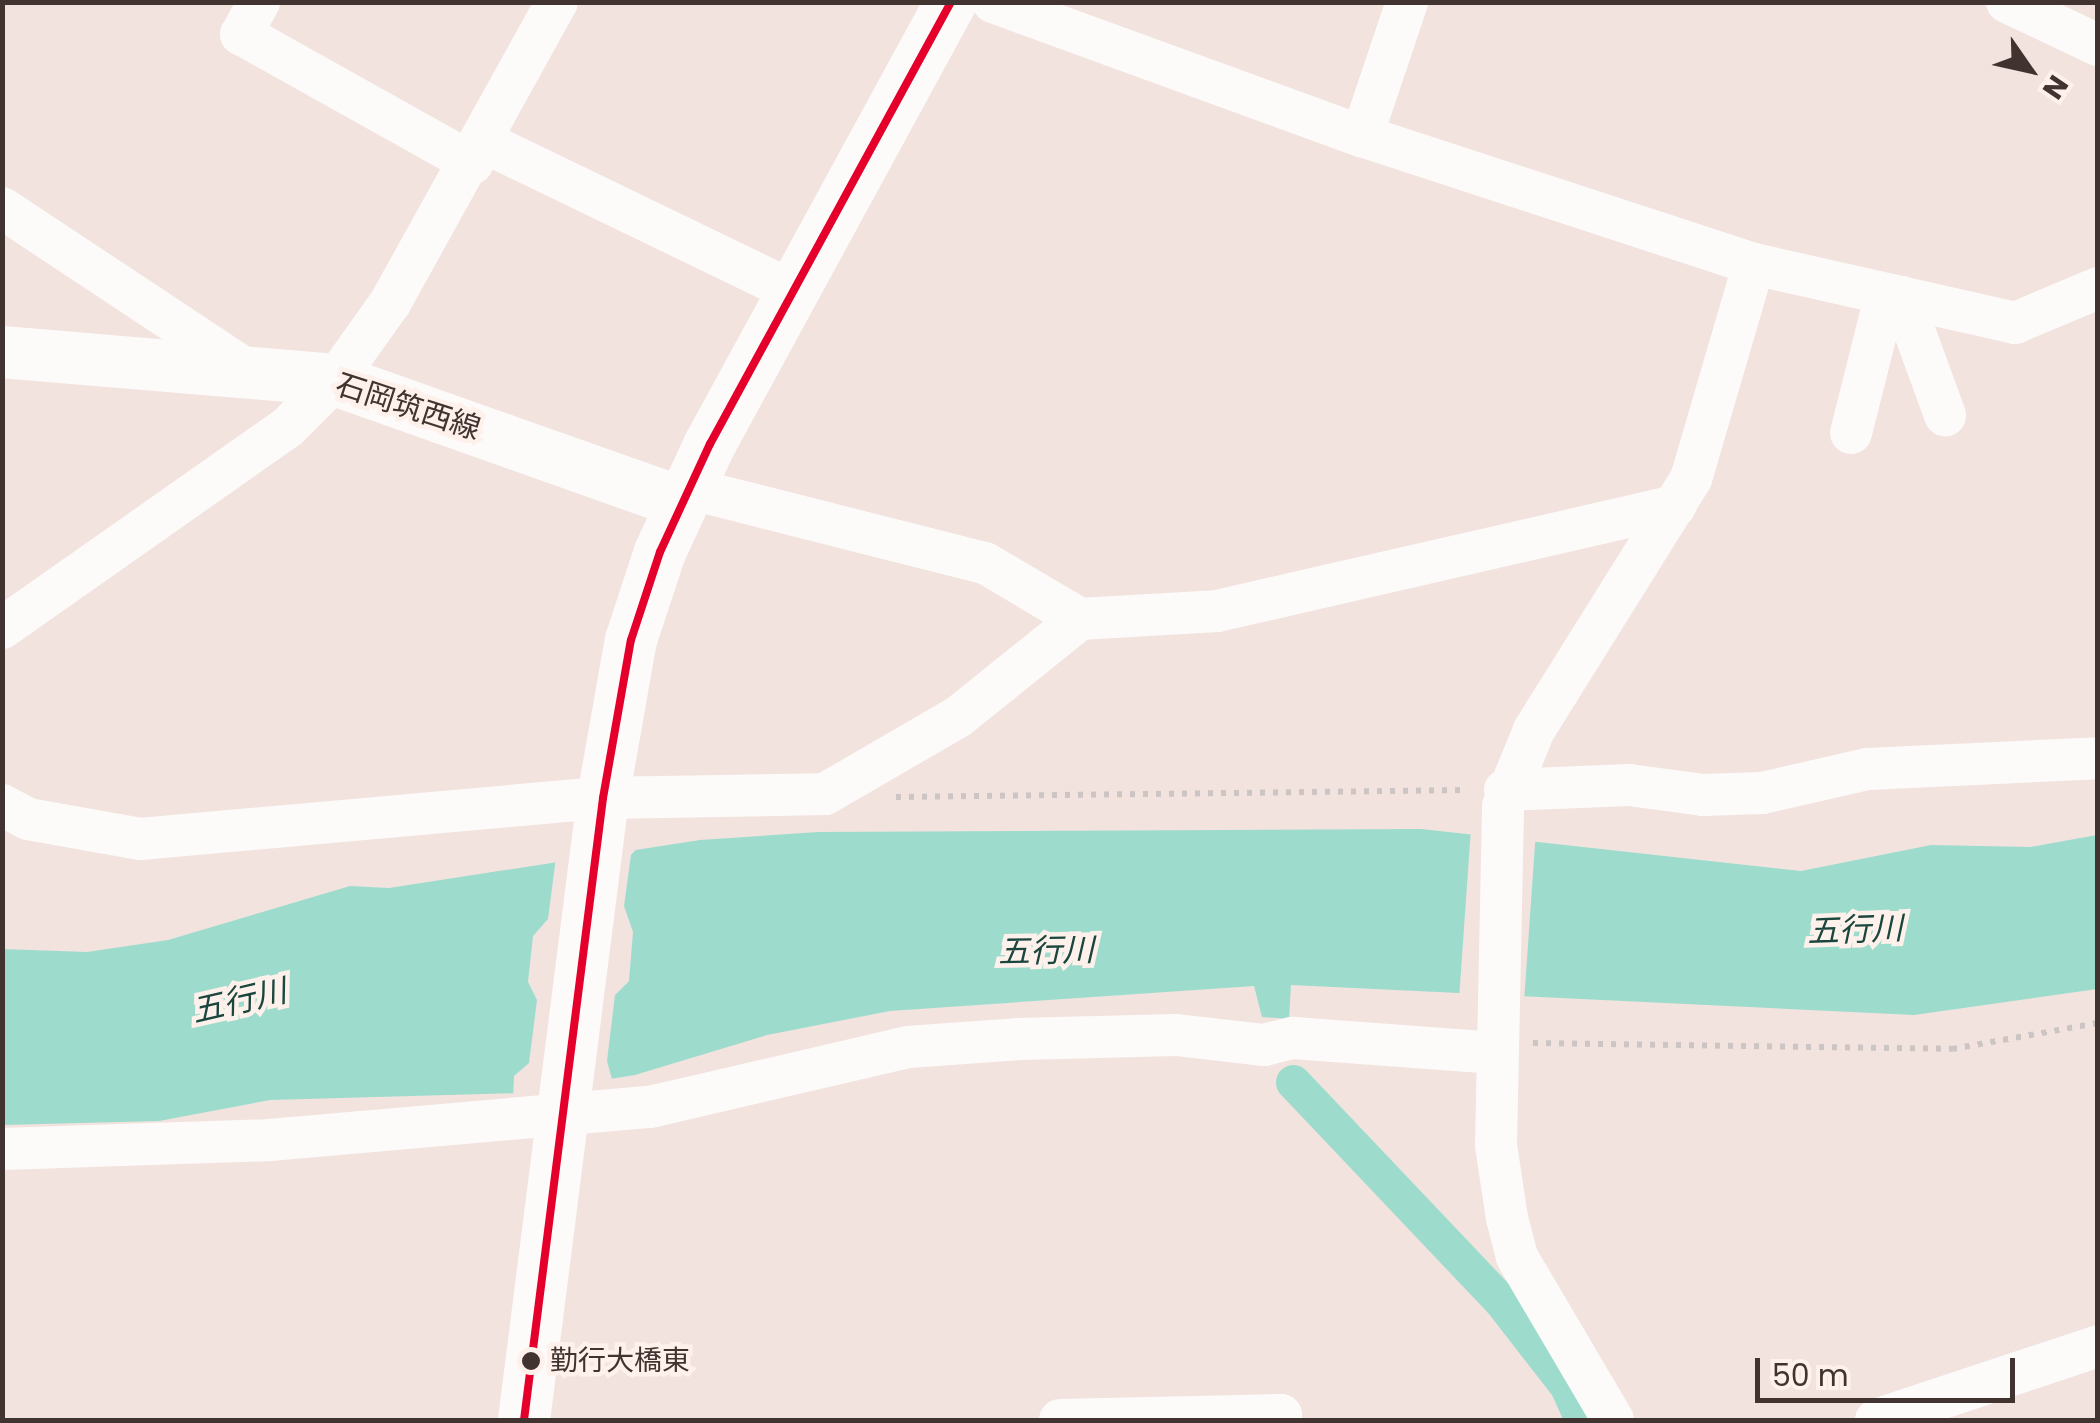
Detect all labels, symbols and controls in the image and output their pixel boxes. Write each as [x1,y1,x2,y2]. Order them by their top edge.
north arrow [1980,20,2080,120]
text: N [2033,67,2077,107]
street label: 石岡筑西線 [331,367,485,447]
water label: 五行川 [1806,909,1904,951]
water label: 五行川 [998,931,1094,971]
water label: 五行川 [188,971,290,1031]
scale bar [1760,1338,2020,1400]
place label: 勤行大橋東 [550,1344,690,1378]
marker: 勤行大橋東 [521,1351,541,1371]
text: 50 m [1772,1354,1849,1397]

